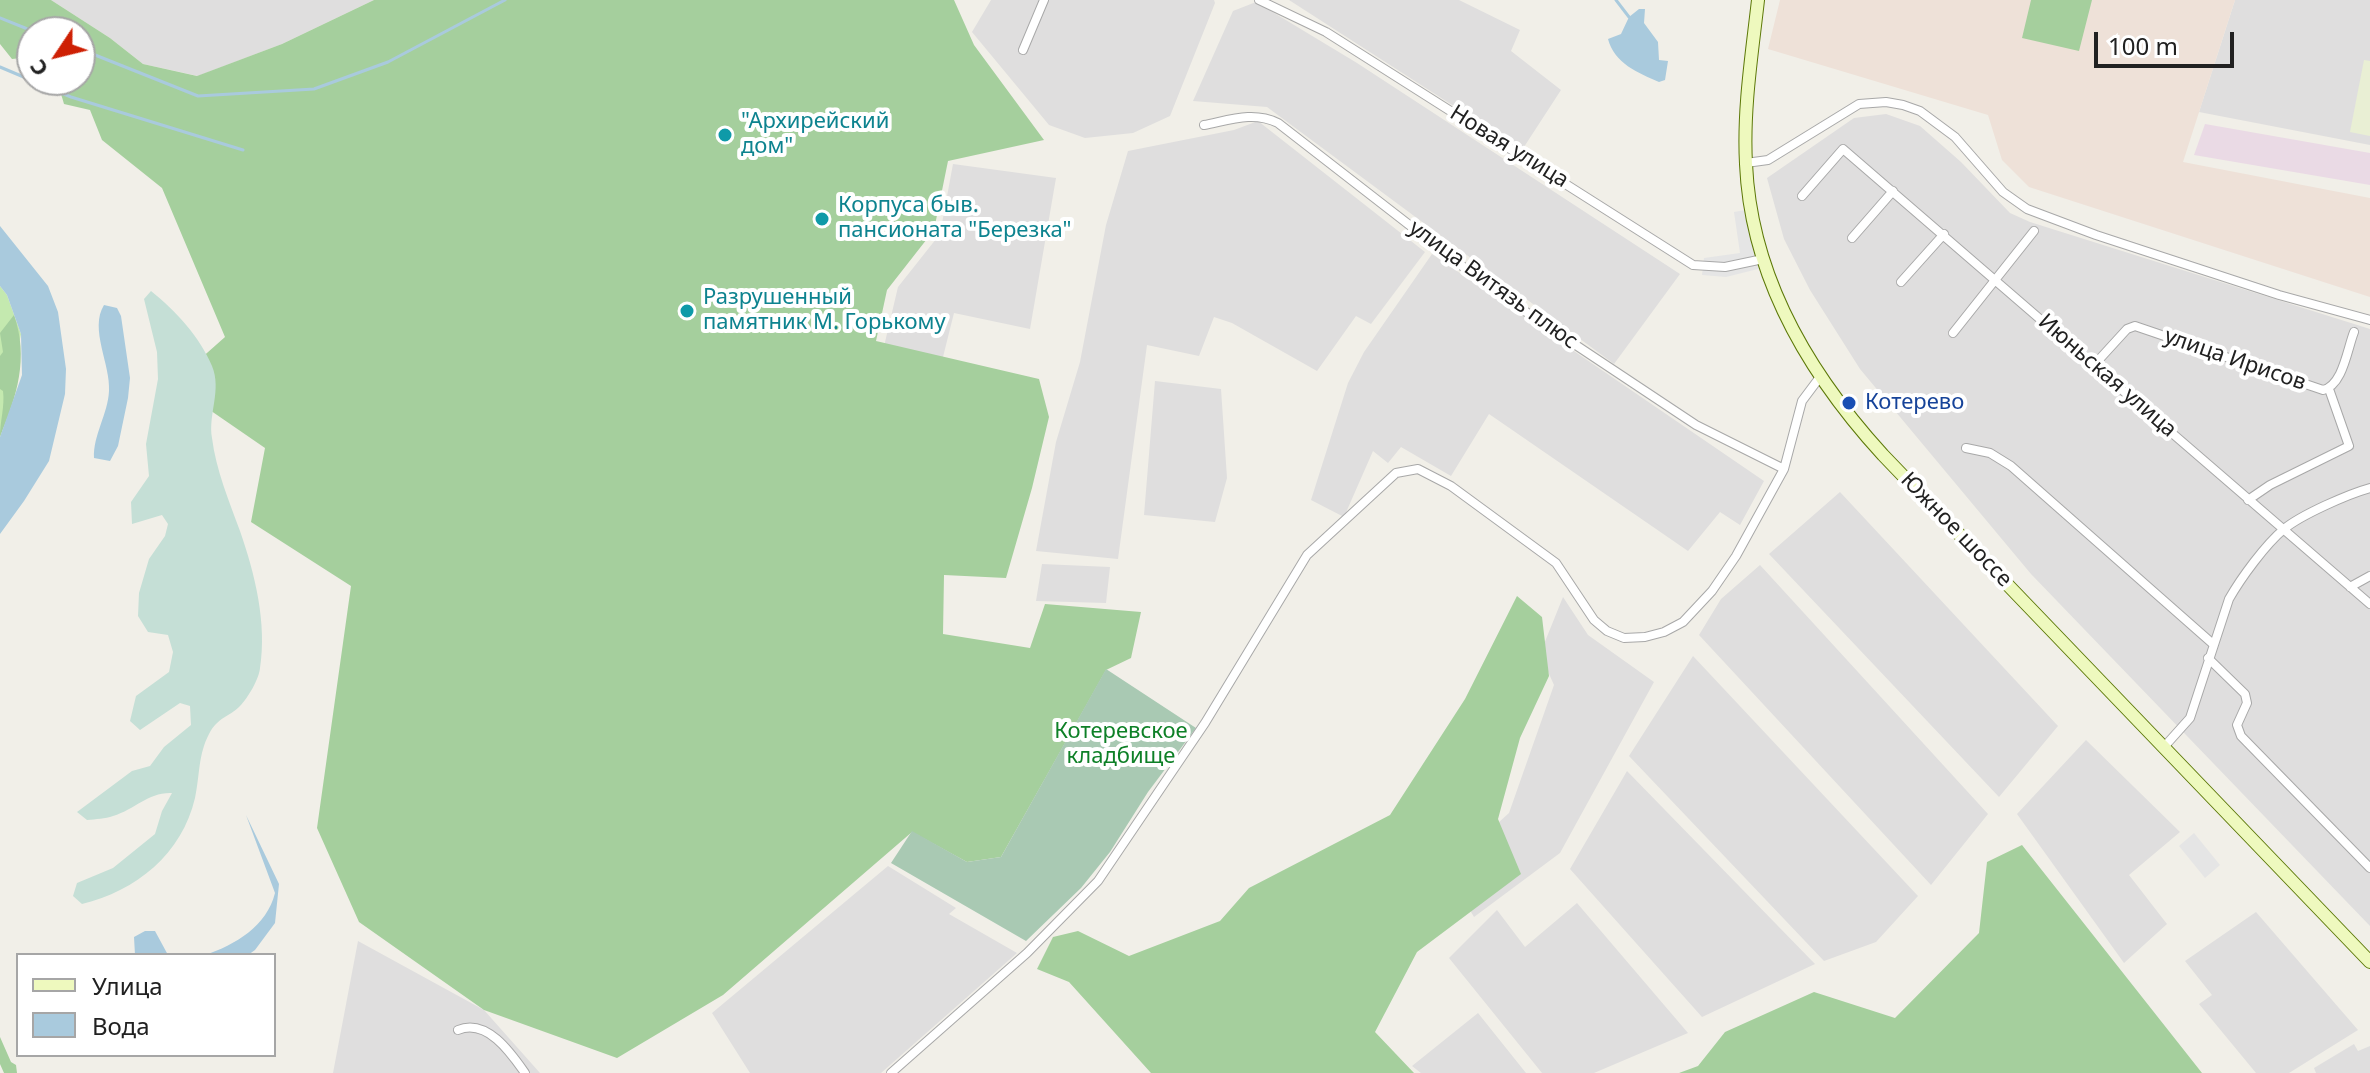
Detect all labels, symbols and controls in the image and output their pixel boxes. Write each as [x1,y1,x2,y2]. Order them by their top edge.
north arrow [16,16,96,96]
scale bar [2098,16,2238,66]
text: 100 m [2108,29,2178,62]
text: С [22,54,54,83]
street label: Новая улица [1445,100,1573,194]
place label: "Архирейский дом" [741,109,889,160]
marker: "Архирейский дом" [716,126,734,144]
place label: Корпуса быв. пансионата "Березка" [838,193,1071,244]
marker: Корпуса быв. пансионата "Березка" [813,210,831,228]
street label: улица Витязь плюс [1403,215,1583,355]
place label: Разрушенный памятник М. Горькому [703,285,946,336]
marker: Разрушенный памятник М. Горькому [678,302,696,320]
street label: Июньская улица [2032,309,2182,443]
street label: улица Ирисов [2161,323,2309,397]
place label: Котерево [1865,390,1964,416]
marker: Котерево [1840,394,1858,412]
street label: Южное шоссе [1895,467,2017,593]
park label: Котеревское кладбище [1054,719,1188,770]
legend [16,953,276,1057]
text: Улица [92,969,163,1002]
text: Вода [92,1009,150,1042]

